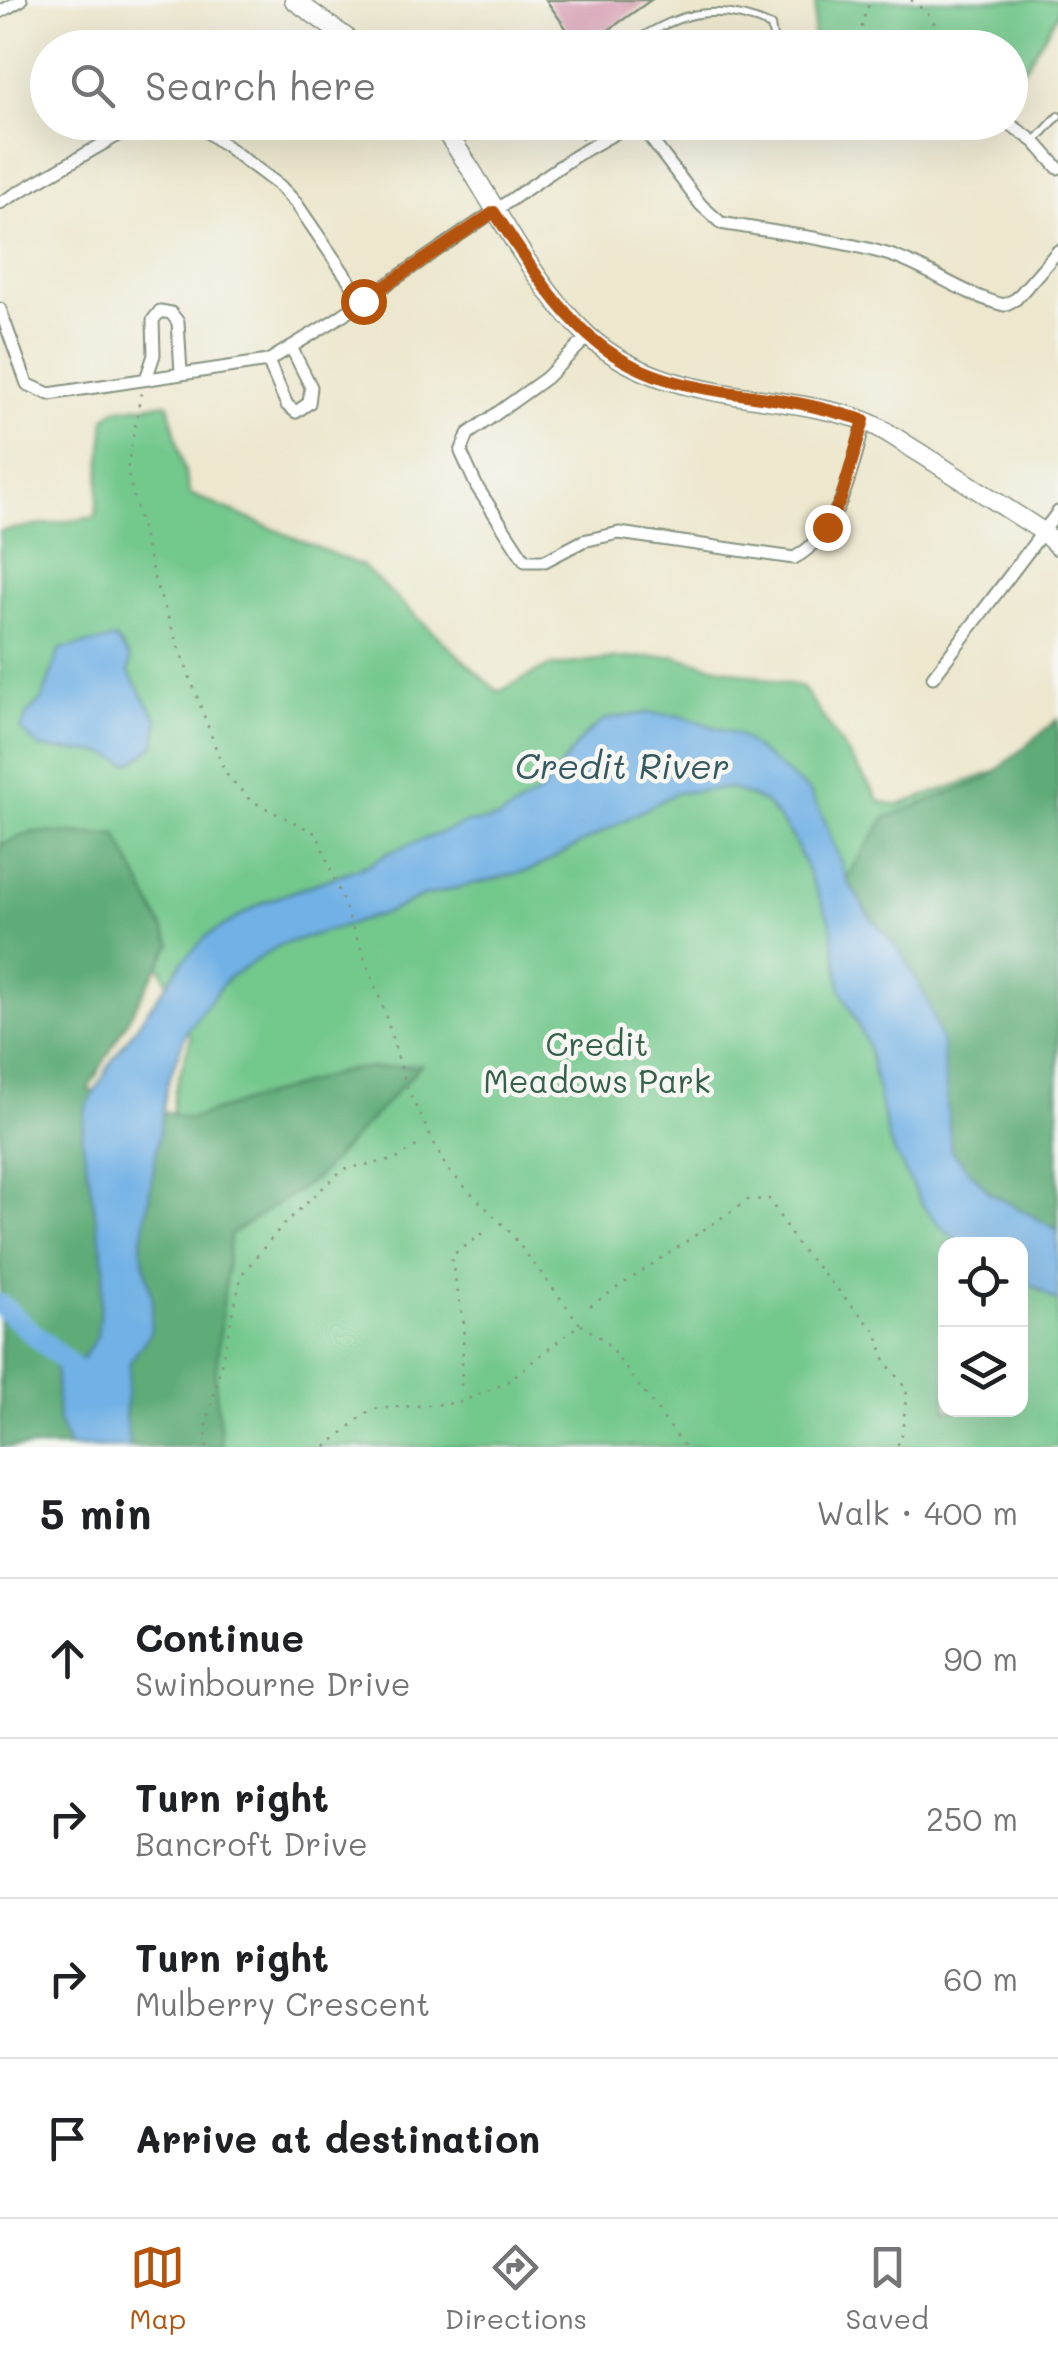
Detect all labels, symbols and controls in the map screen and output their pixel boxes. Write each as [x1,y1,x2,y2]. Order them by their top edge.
search box [30,30,1028,140]
icon: search [65,58,120,113]
text: Search here [145,60,376,110]
route start [341,279,387,325]
route end [805,505,851,551]
water label: Credit River [515,742,729,788]
park label: Credit Meadows Park [483,1022,711,1101]
map controls [938,1237,1028,1417]
button: locate [938,1237,1028,1327]
button: layers [938,1327,1028,1417]
text: 5 min [40,1485,151,1540]
text: Walk · 400 m [816,1491,1018,1533]
text: Continue [135,1612,304,1662]
icon: ahead [40,1631,95,1686]
text: 90 m [944,1637,1018,1679]
text: Swinbourne Drive [135,1662,411,1704]
text: Turn right [135,1772,329,1822]
icon: right [40,1791,95,1846]
text: 250 m [926,1797,1018,1839]
text: Bancroft Drive [135,1822,368,1864]
text: Turn right [135,1932,329,1982]
icon: right [40,1951,95,2006]
text: 60 m [943,1957,1018,1999]
text: Mulberry Crescent [135,1982,430,2024]
icon: arrive [40,2111,95,2166]
text: Arrive at destination [135,2113,540,2163]
tab: Map [129,2240,186,2336]
tab: Directions [445,2240,587,2336]
tab: Saved [846,2240,929,2336]

